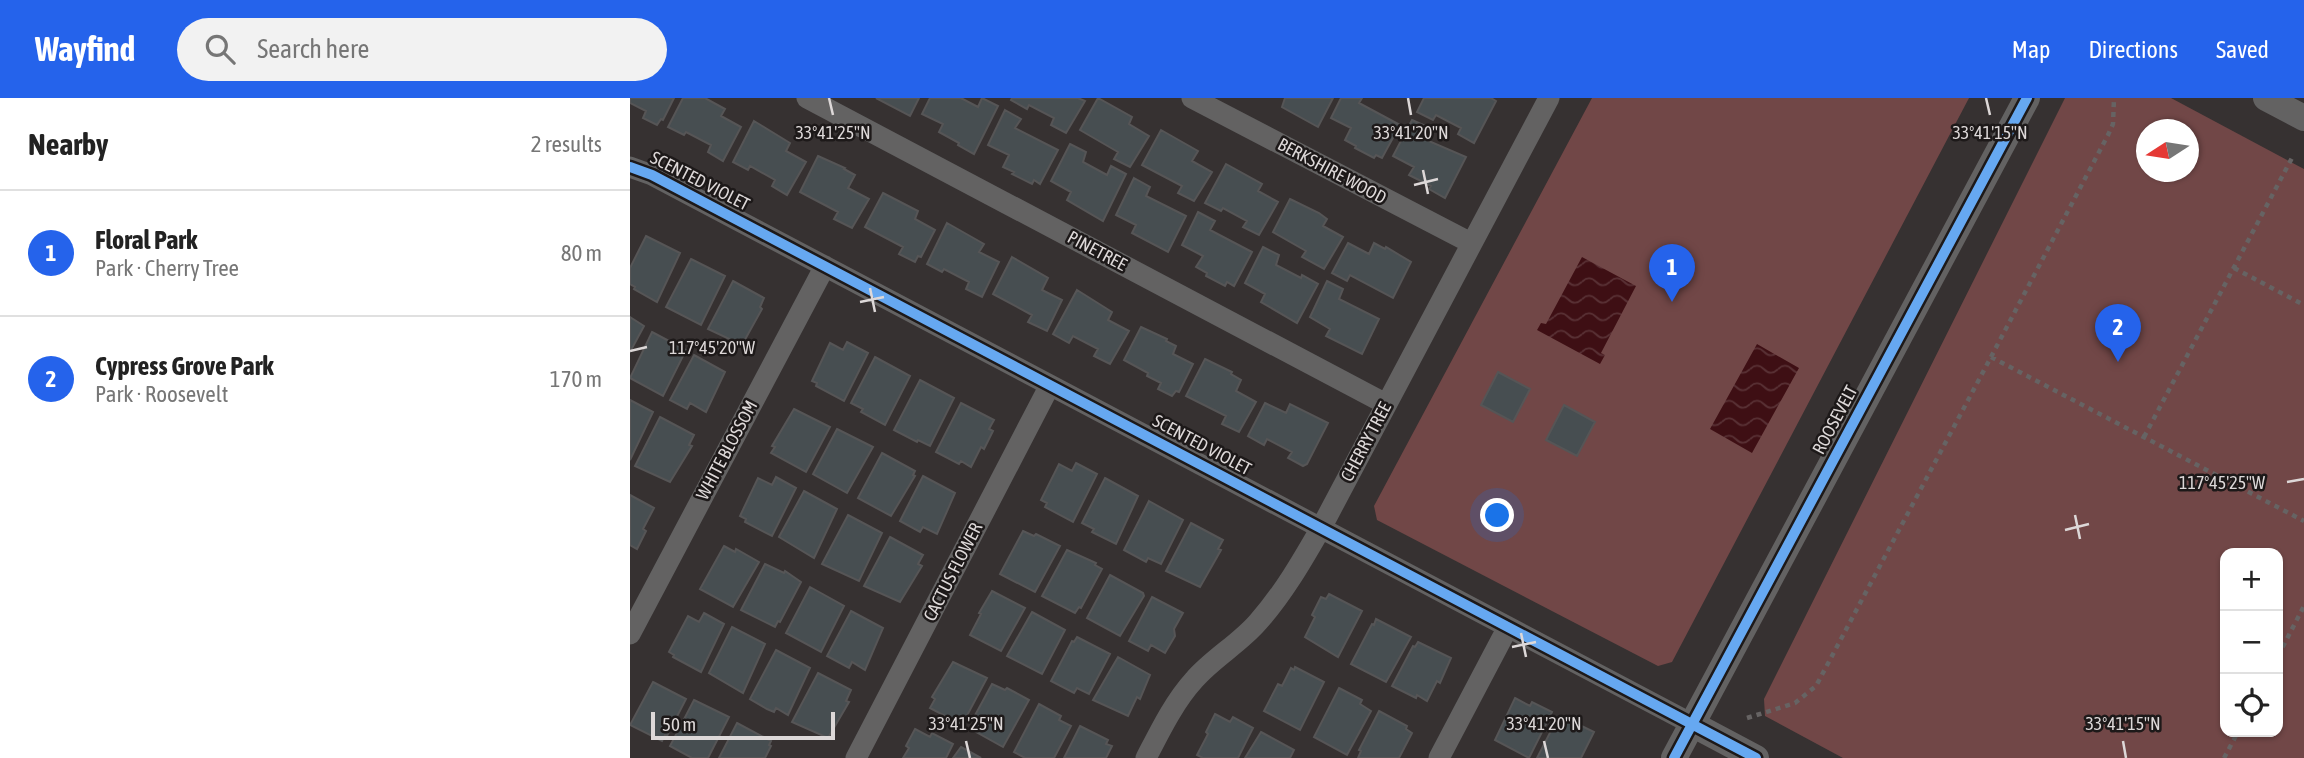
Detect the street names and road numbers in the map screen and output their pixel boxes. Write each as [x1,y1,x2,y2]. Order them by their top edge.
street label: BERKSHIRE WOOD [1274,133,1390,208]
street label: SCENTED VIOLET [647,147,753,215]
street label: PINETREE [1064,226,1131,275]
street label: ROOSEVELT [1808,382,1861,458]
street label: WHITE BLOSSOM [692,397,762,503]
street label: CHERRY TREE [1336,398,1395,485]
street label: SCENTED VIOLET [1149,410,1255,479]
street label: CACTUS FLOWER [919,519,986,624]

